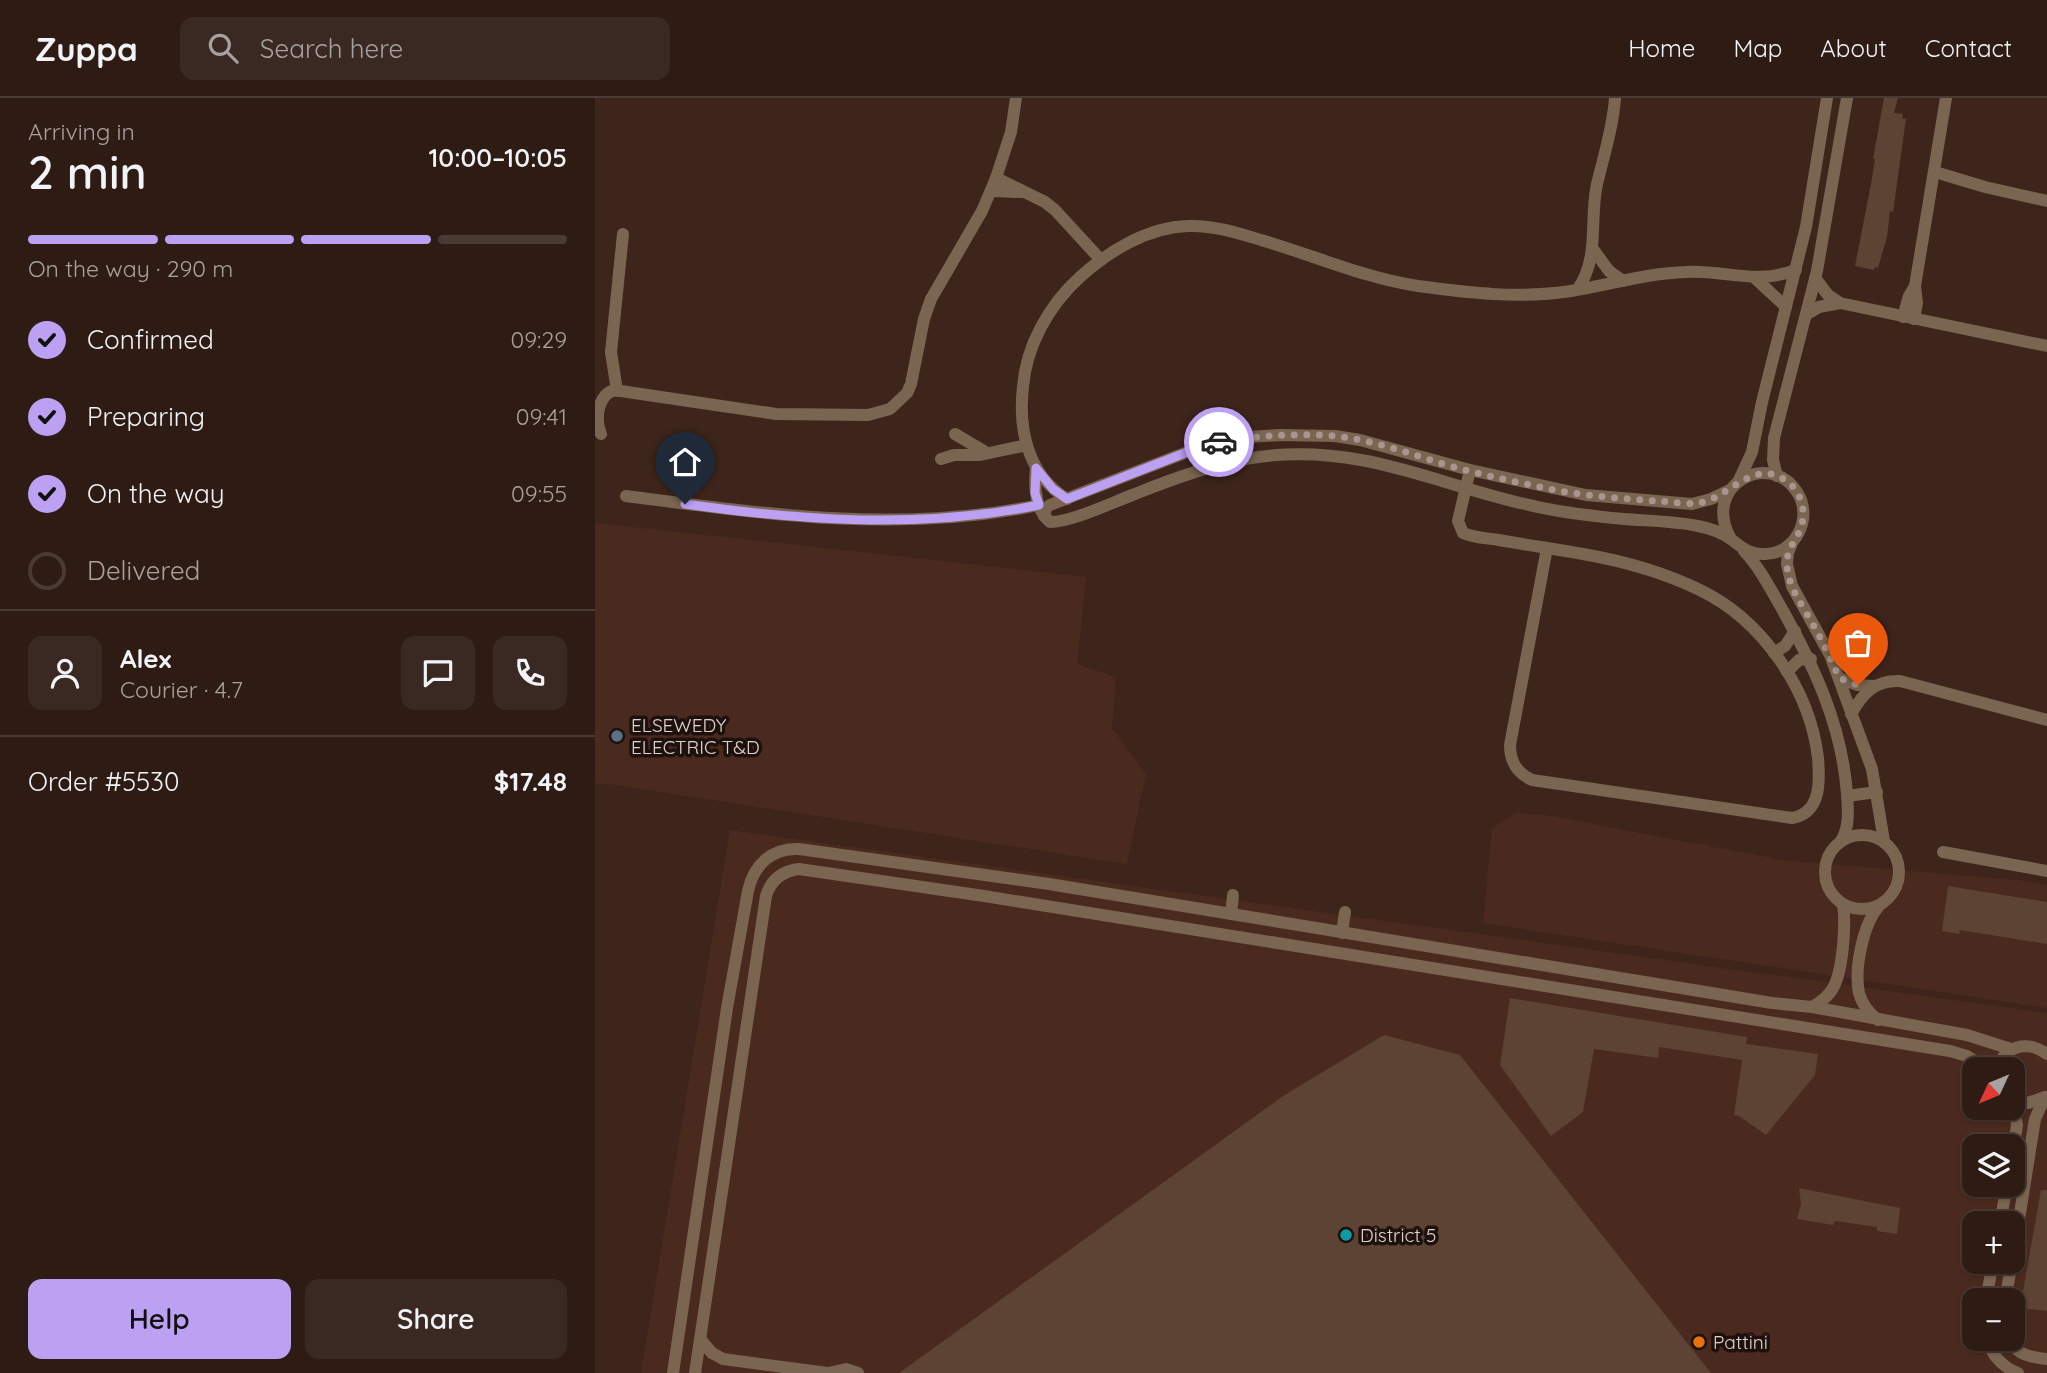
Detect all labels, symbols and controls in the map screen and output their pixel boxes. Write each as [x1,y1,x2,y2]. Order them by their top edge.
search box [180,17,670,80]
text: Zuppa [35,28,138,69]
icon: search [204,29,242,67]
text: Search here [260,32,403,65]
text: Home [1628,33,1695,63]
text: Map [1733,33,1782,63]
text: About [1820,33,1887,63]
text: Contact [1925,33,2012,63]
text: Arriving in [28,117,135,146]
text: 10:00–10:05 [428,141,567,174]
text: 2 min [28,143,147,201]
text: On the way · 290 m [28,254,233,283]
icon: check [28,321,66,359]
text: Confirmed [87,323,214,356]
text: 09:29 [511,325,567,354]
icon: check [28,398,66,436]
text: Preparing [87,400,205,433]
text: 09:41 [516,402,567,431]
courier [1184,407,1254,477]
icon: car [1200,423,1238,461]
pin [655,432,715,504]
icon: home [666,443,704,481]
icon: check [28,475,66,513]
text: On the way [87,477,225,510]
text: 09:55 [511,479,567,508]
text: Delivered [87,554,200,587]
pin [1828,613,1888,685]
icon: bag [1839,624,1877,662]
button: person [28,636,102,710]
button: chat [401,636,475,710]
button: phone [493,636,567,710]
text: Alex [120,642,171,675]
text: Courier · 4.7 [120,675,243,704]
place label: ELSEWEDY ELECTRIC T&D [631,713,760,759]
marker: ELSEWEDY ELECTRIC T&D [609,728,625,744]
text: Order #5530 [28,765,179,798]
text: $17.48 [494,765,567,798]
north arrow [1962,1057,2025,1120]
map controls [1962,1057,2025,1351]
button: layers [1962,1134,2025,1197]
button: + [1962,1211,2025,1274]
place label: District 5 [1360,1223,1436,1247]
marker: District 5 [1338,1227,1354,1243]
button: Help [28,1279,291,1359]
button: Share [305,1279,567,1359]
button: − [1962,1288,2025,1351]
place label: Pattini [1713,1330,1768,1354]
marker: Pattini [1691,1334,1707,1350]

